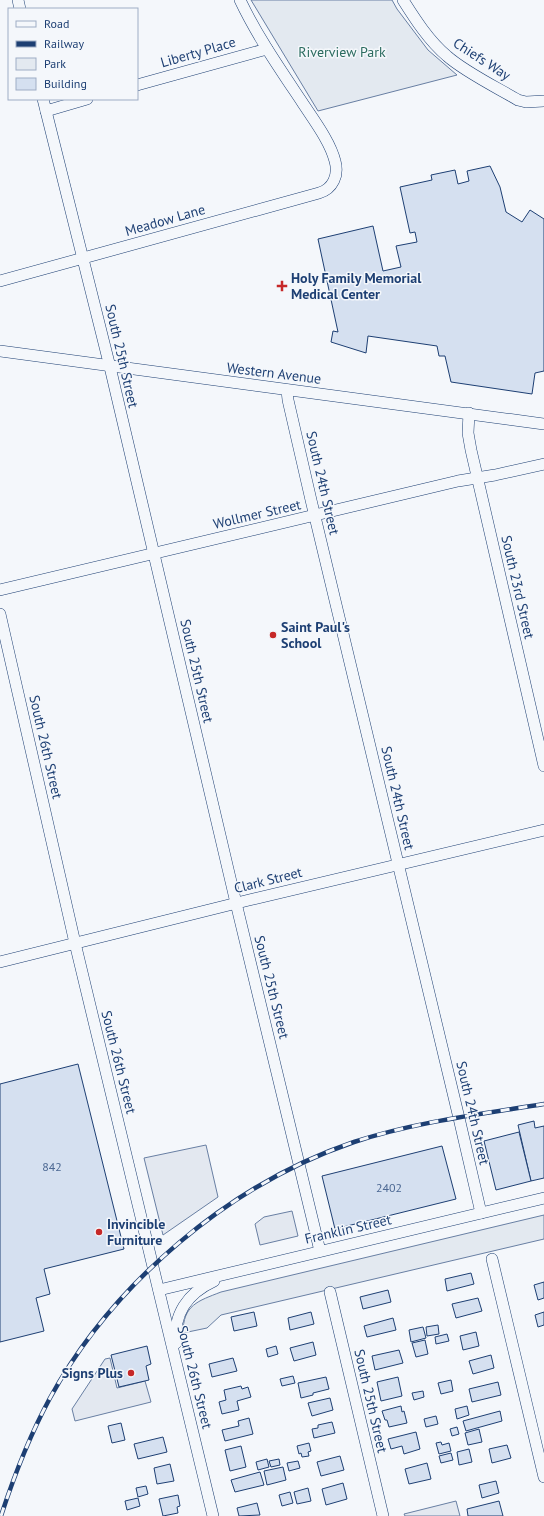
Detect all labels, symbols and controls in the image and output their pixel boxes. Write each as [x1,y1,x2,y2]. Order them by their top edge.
legend [8,8,138,100]
text: Road [44,16,69,31]
street label: Liberty Place [158,33,238,71]
street label: Chiefs Way [450,34,514,84]
text: Railway [44,36,84,51]
park label: Riverview Park [298,43,386,61]
text: Park [44,56,66,71]
text: Building [44,76,87,91]
street label: Meadow Lane [123,200,207,240]
place label: Holy Family Memorial Medical Center [291,269,422,303]
marker: Holy Family Memorial Medical Center [276,280,288,292]
street label: South 25th Street [101,302,143,410]
street label: Western Avenue [226,358,322,388]
street label: South 24th Street [302,429,344,537]
street label: Wollmer Street [211,495,303,533]
street label: South 23rd Street [497,533,539,641]
street label: South 25th Street [176,617,218,725]
place label: Saint Paul's School [281,618,350,652]
marker: Saint Paul's School [268,630,278,640]
street label: South 26th Street [25,693,67,801]
street label: South 24th Street [377,744,419,852]
street label: Clark Street [232,863,304,897]
street label: South 25th Street [250,933,294,1041]
street label: South 26th Street [97,1008,141,1116]
street label: South 24th Street [452,1059,494,1167]
house number: 842 [42,1159,62,1174]
house number: 2402 [376,1180,402,1195]
street label: Franklin Street [303,1210,393,1248]
place label: Invincible Furniture [107,1215,165,1249]
marker: Invincible Furniture [94,1227,104,1237]
street label: South 26th Street [173,1323,217,1431]
street label: South 25th Street [350,1347,392,1455]
place label: Signs Plus [62,1364,123,1382]
marker: Signs Plus [126,1368,136,1378]

